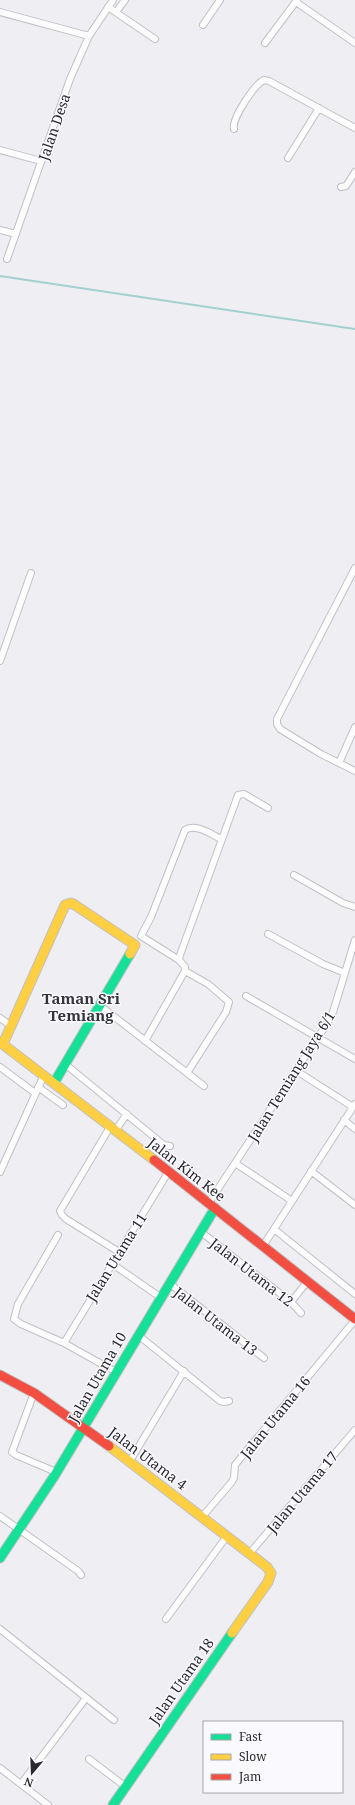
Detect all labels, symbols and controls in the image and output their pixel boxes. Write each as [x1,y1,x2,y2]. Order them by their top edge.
street label: Jalan Desa [33,91,74,164]
district label: Taman Sri Temiang [42,988,121,1025]
street label: Jalan Temiang Jaya 6/1 [242,1007,339,1146]
street label: Jalan Kim Kee [144,1132,230,1205]
street label: Jalan Utama 11 [81,1209,151,1306]
street label: Jalan Utama 12 [206,1233,298,1311]
street label: Jalan Utama 13 [170,1282,262,1360]
street label: Jalan Utama 10 [63,1328,131,1426]
street label: Jalan Utama 16 [235,1372,314,1463]
street label: Jalan Utama 4 [104,1422,191,1494]
street label: Jalan Utama 17 [262,1447,342,1538]
street label: Jalan Utama 18 [144,1634,218,1729]
legend [203,1721,343,1793]
text: Fast [239,1728,262,1745]
text: Slow [239,1748,267,1765]
north arrow [12,1753,52,1793]
text: Jam [238,1768,261,1785]
text: N [22,1774,35,1791]

